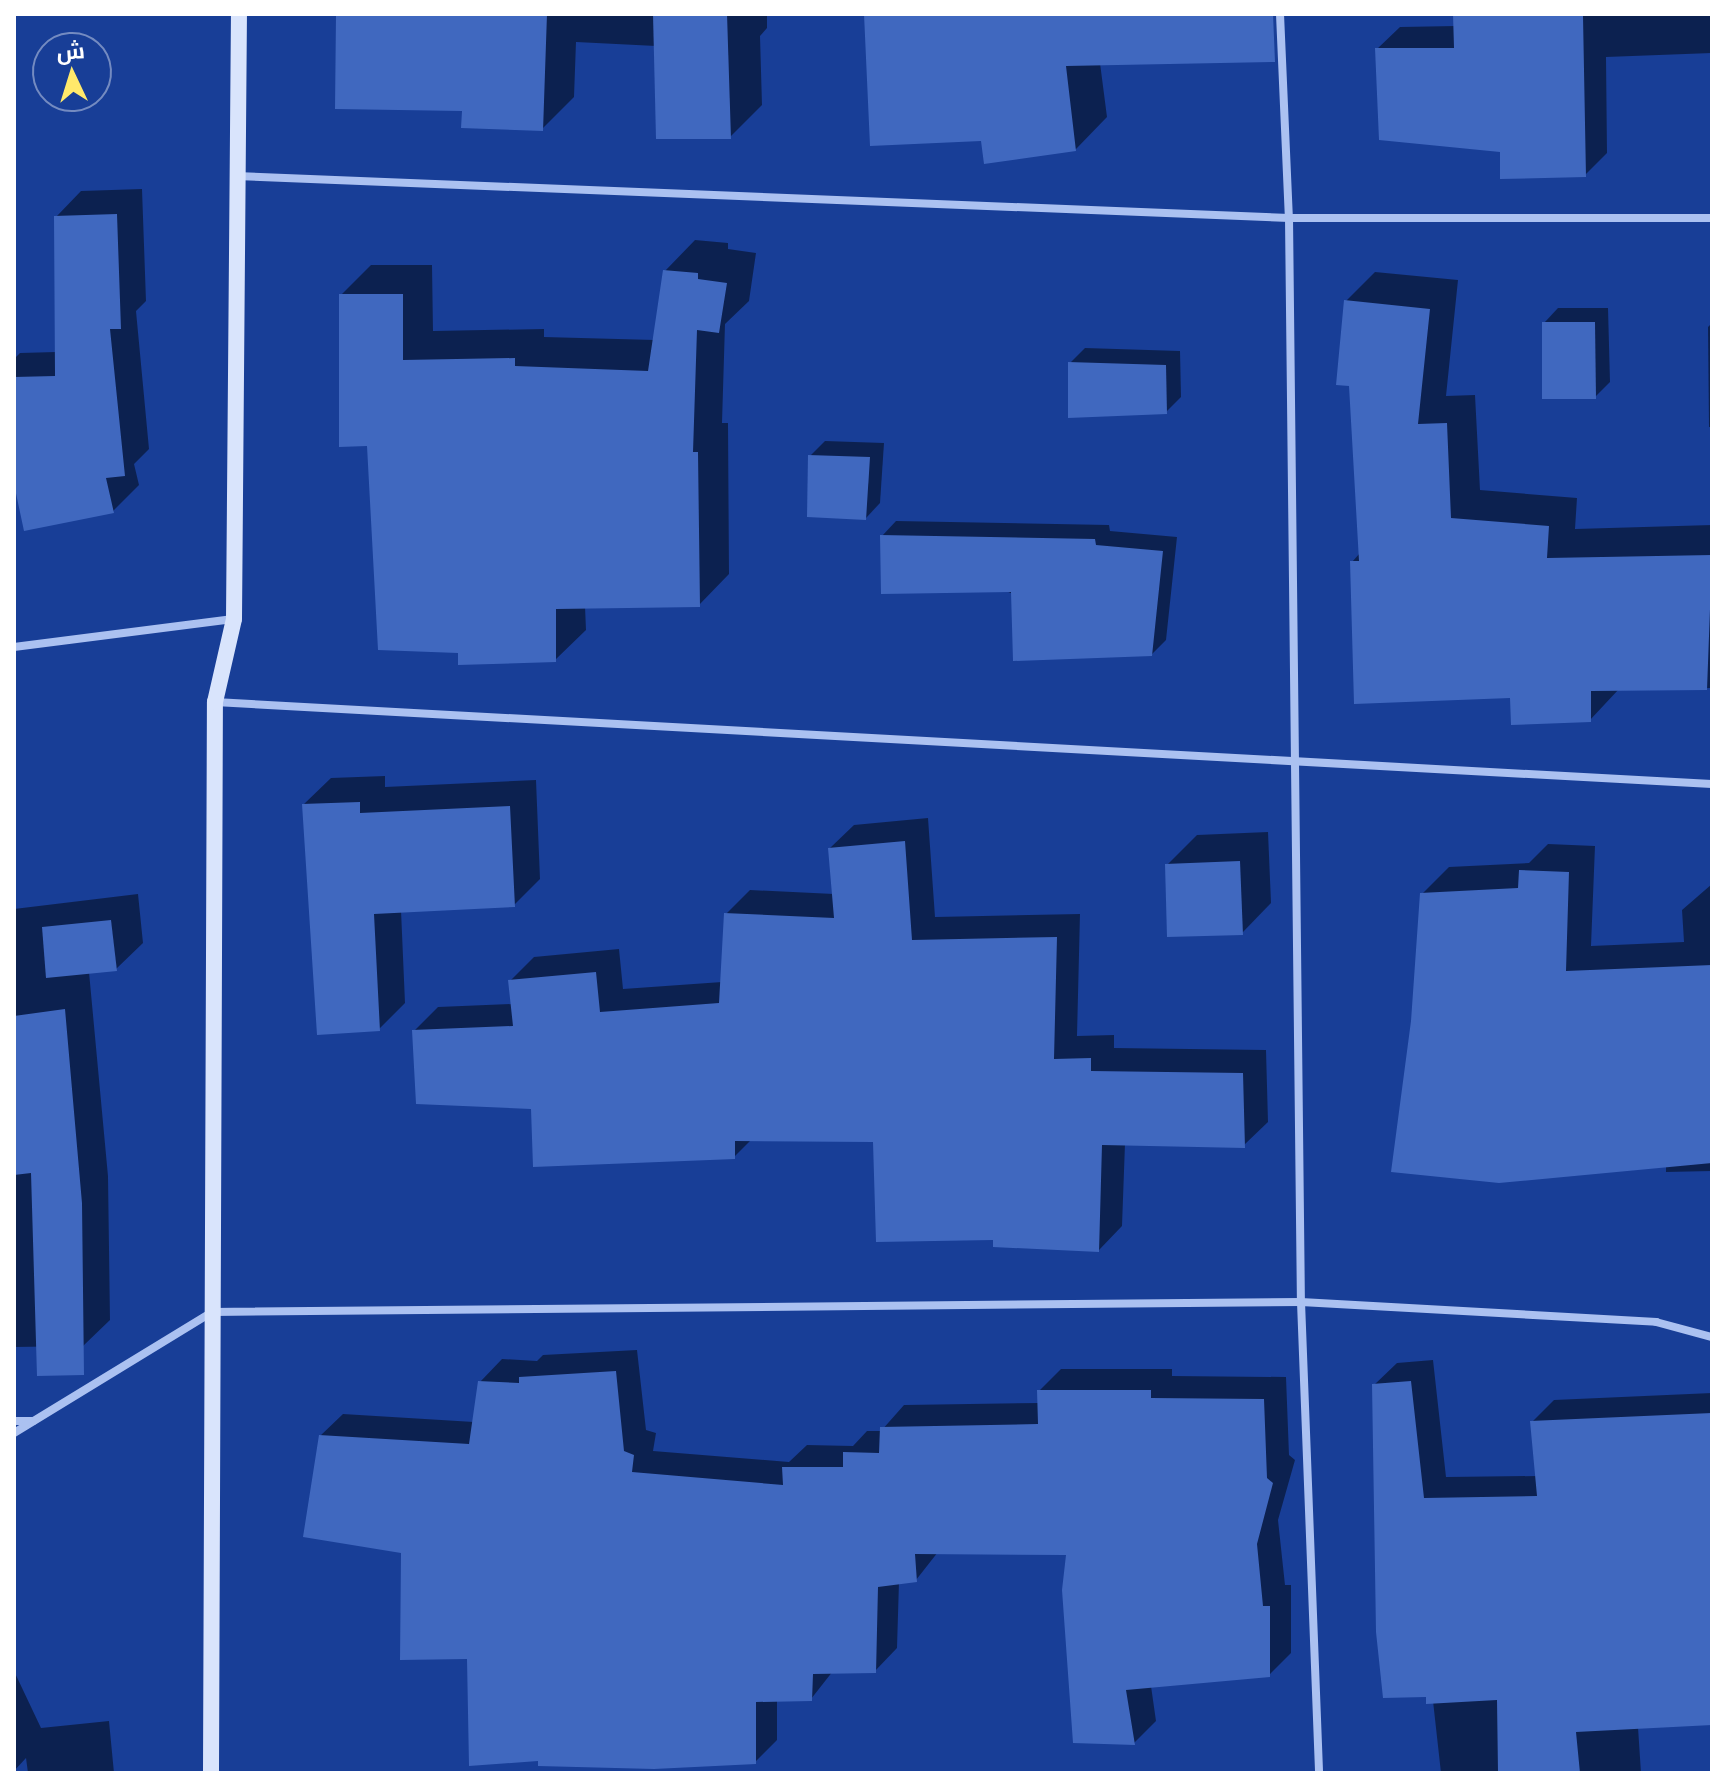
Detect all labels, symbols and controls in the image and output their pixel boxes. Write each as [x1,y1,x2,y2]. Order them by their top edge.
north arrow [32,32,112,112]
text: ش [55,34,86,66]

